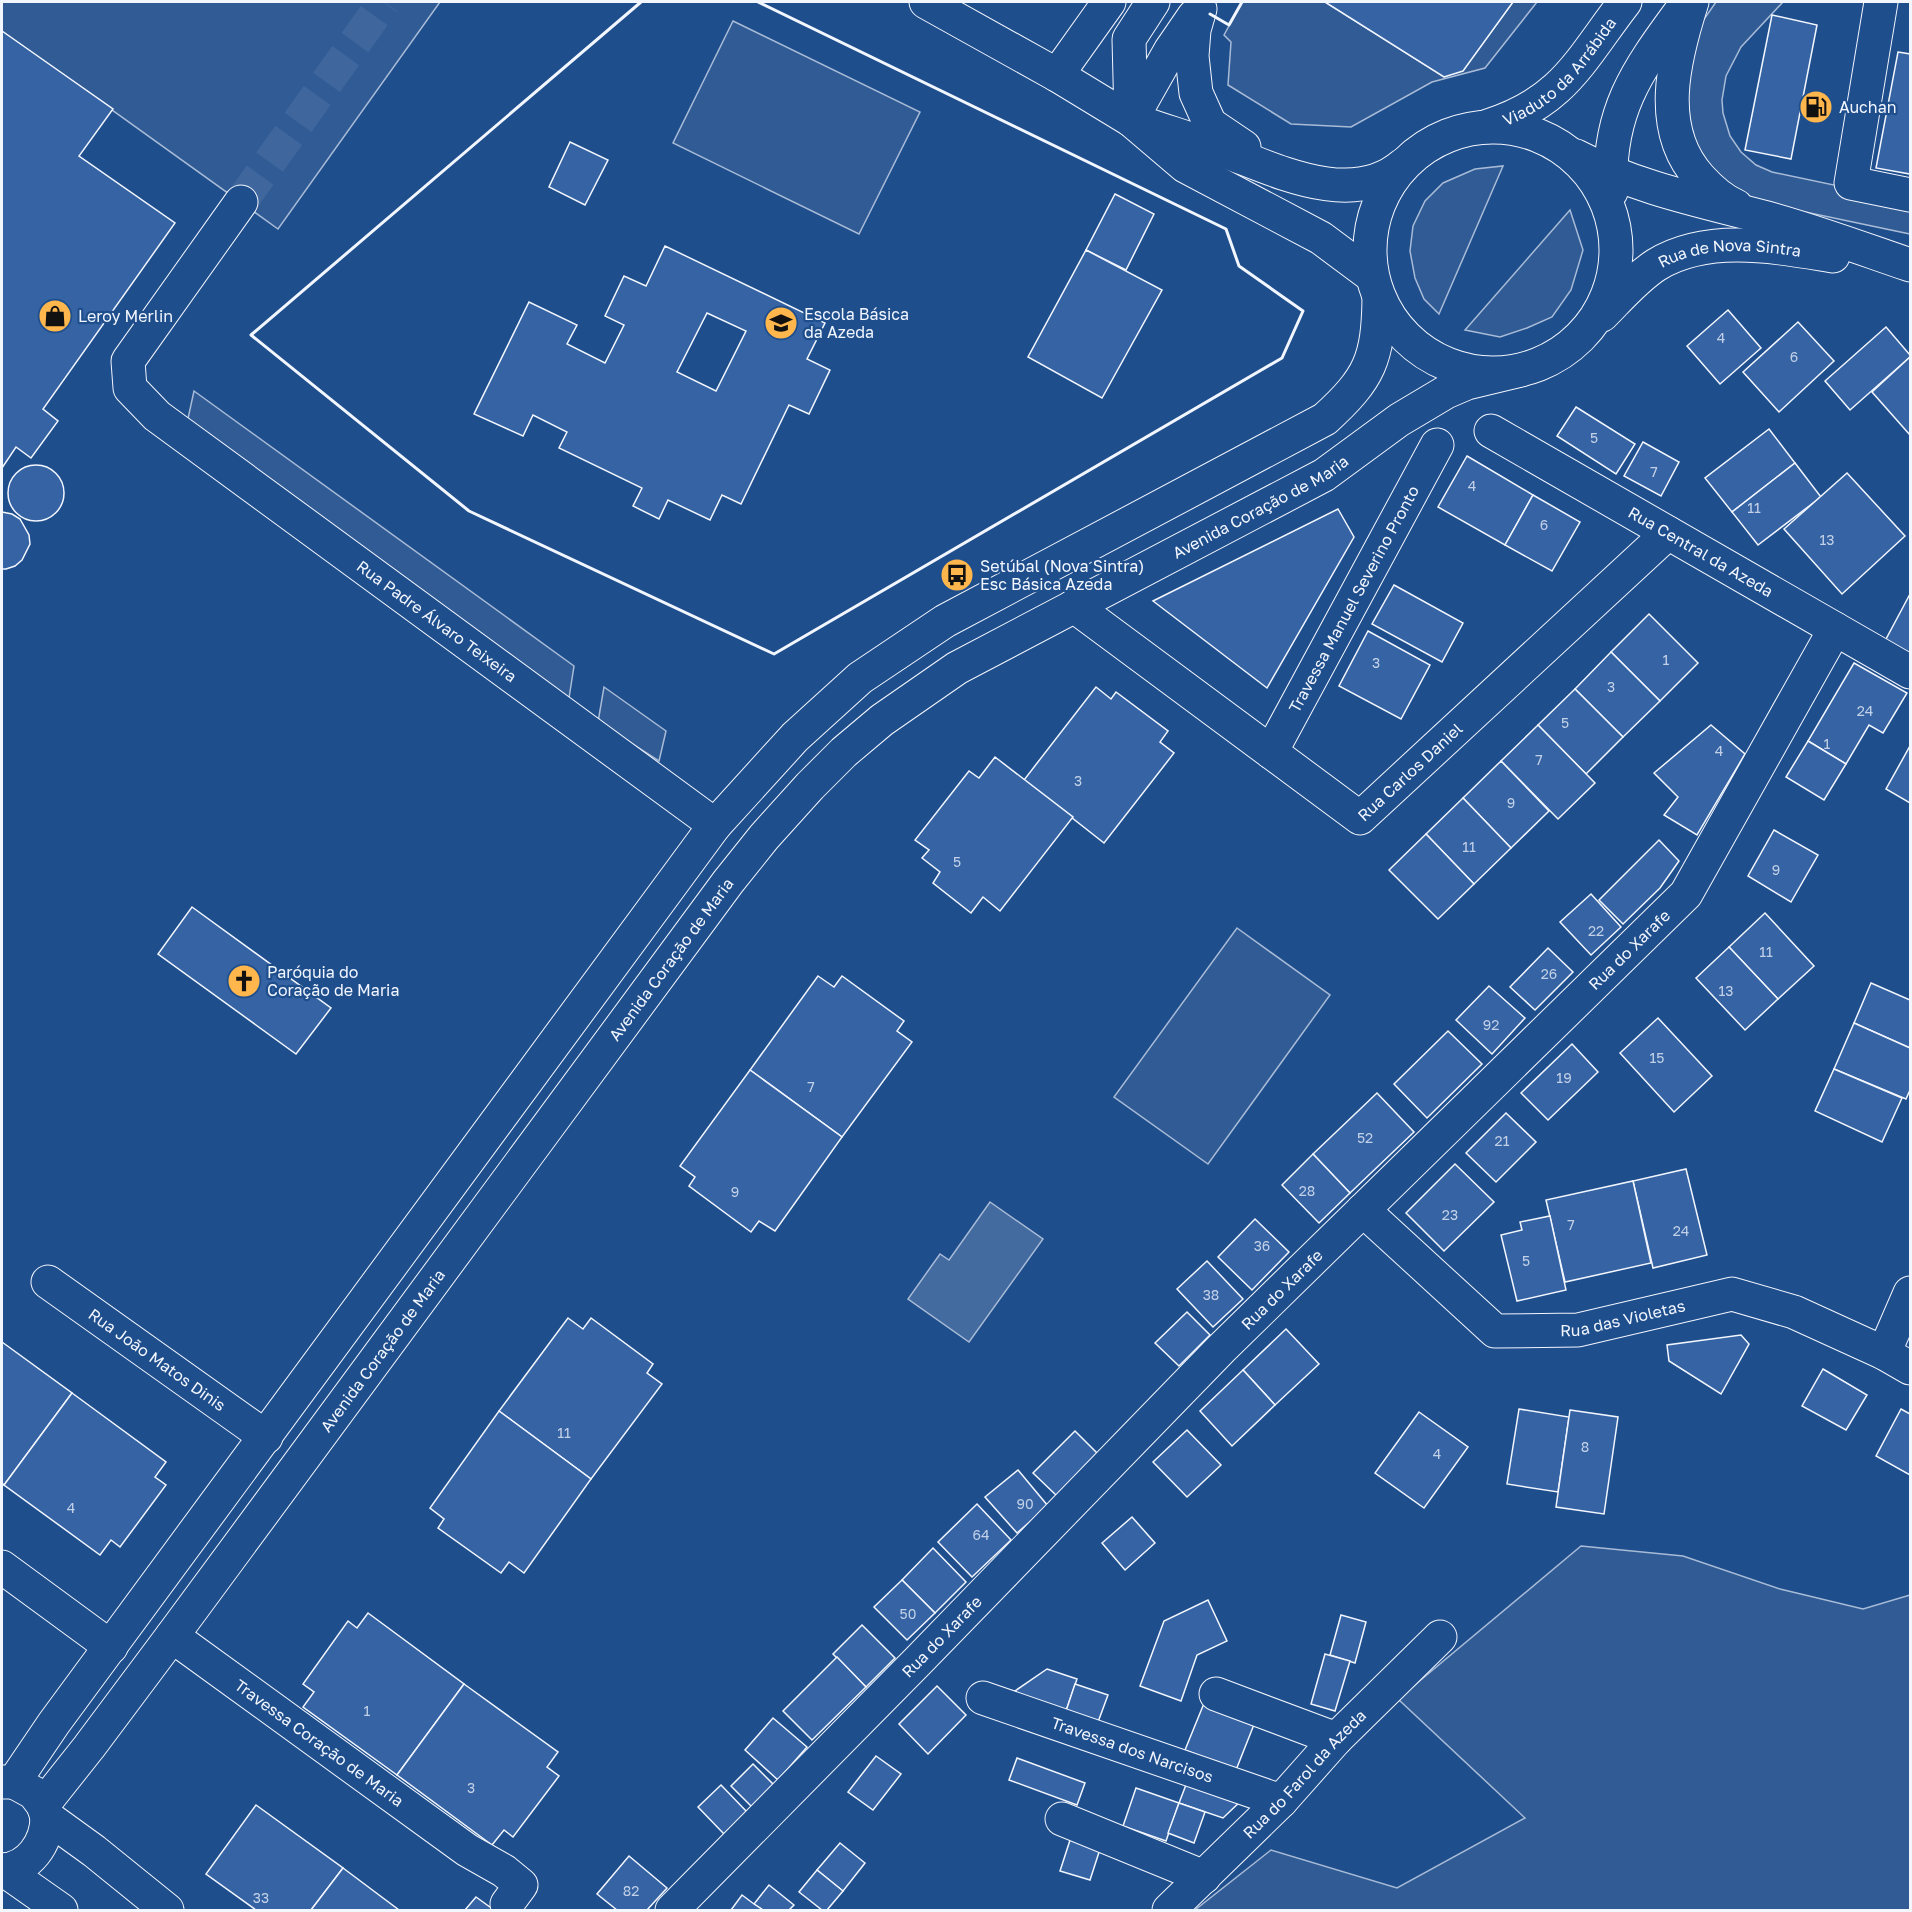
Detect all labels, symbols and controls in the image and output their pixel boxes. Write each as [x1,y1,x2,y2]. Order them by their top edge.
street label: Viaduto da Arrábida [1499,13,1620,130]
fuel station icon: Auchan [1798,89,1834,125]
place label: Auchan [1839,97,1897,117]
street label: Rua de Nova Sintra [1655,235,1803,272]
shop icon: Leroy Merlin [37,298,73,334]
place label: Escola Básica da Azeda [804,304,909,342]
school or university icon: Escola Básica da Azeda [763,305,799,341]
place label: Leroy Merlin [78,306,173,326]
house number: 4 [1717,329,1725,346]
house number: 6 [1790,348,1798,365]
house number: 5 [1590,429,1598,446]
street label: Avenida Coração de Maria [1169,451,1352,563]
house number: 7 [1650,463,1658,480]
house number: 4 [1468,477,1476,494]
street label: Travessa Manuel Severino Pronto [1284,482,1423,716]
house number: 11 [1747,499,1761,516]
street label: Rua Central da Azeda [1625,502,1777,601]
house number: 6 [1540,516,1548,533]
house number: 13 [1820,531,1834,548]
street label: Rua Padre Álvaro Teixeira [353,556,521,686]
place label: Setúbal (Nova Sintra) Esc Básica Azeda [980,556,1144,594]
bus stop icon: Setúbal (Nova Sintra) Esc Básica Azeda [939,557,975,593]
house number: 1 [1663,651,1670,668]
house number: 3 [1372,654,1380,671]
house number: 3 [1607,678,1615,695]
house number: 24 [1857,702,1873,719]
house number: 5 [1561,714,1569,731]
street label: Rua Carlos Daniel [1353,719,1466,825]
house number: 1 [1824,735,1831,752]
house number: 4 [1715,742,1723,759]
house number: 7 [1535,751,1543,768]
house number: 3 [1074,772,1082,789]
house number: 9 [1507,794,1515,811]
house number: 11 [1462,838,1476,855]
house number: 5 [953,853,961,870]
house number: 9 [1772,861,1780,878]
street label: Avenida Coração de Maria [604,874,738,1045]
street label: Rua do Xarafe [1584,905,1674,994]
house number: 22 [1588,922,1604,939]
house number: 11 [1759,943,1773,960]
place label: Paróquia do Coração de Maria [267,962,399,1000]
church icon: Paróquia do Coração de Maria [226,963,262,999]
house number: 26 [1541,965,1557,982]
house number: 13 [1719,982,1733,999]
house number: 92 [1483,1016,1499,1033]
house number: 15 [1650,1049,1664,1066]
house number: 19 [1556,1069,1572,1086]
house number: 7 [807,1078,815,1095]
house number: 52 [1357,1129,1373,1146]
house number: 21 [1495,1132,1510,1149]
house number: 28 [1299,1182,1315,1199]
house number: 9 [731,1183,739,1200]
house number: 23 [1442,1206,1458,1223]
house number: 7 [1567,1216,1575,1233]
house number: 24 [1673,1222,1689,1239]
house number: 36 [1254,1237,1270,1254]
street label: Rua do Xarafe [1237,1245,1327,1334]
house number: 5 [1522,1252,1530,1269]
street label: Avenida Coração de Maria [316,1265,449,1436]
house number: 38 [1203,1286,1219,1303]
street label: Rua das Violetas [1560,1295,1687,1340]
street label: Rua João Matos Dinis [85,1304,230,1415]
house number: 11 [557,1424,571,1441]
house number: 8 [1581,1438,1589,1455]
house number: 4 [1433,1445,1441,1462]
house number: 90 [1016,1495,1034,1512]
house number: 4 [67,1499,75,1516]
house number: 64 [972,1526,990,1543]
street label: Rua do Xarafe [897,1592,986,1682]
house number: 50 [900,1605,916,1622]
street label: Travessa Coração de Maria [231,1675,408,1811]
house number: 1 [364,1702,371,1719]
street label: Rua do Farol da Azeda [1239,1705,1370,1843]
street label: Travessa dos Narcisos [1049,1712,1216,1787]
house number: 3 [467,1779,475,1796]
house number: 82 [623,1882,639,1899]
house number: 33 [253,1889,269,1906]

